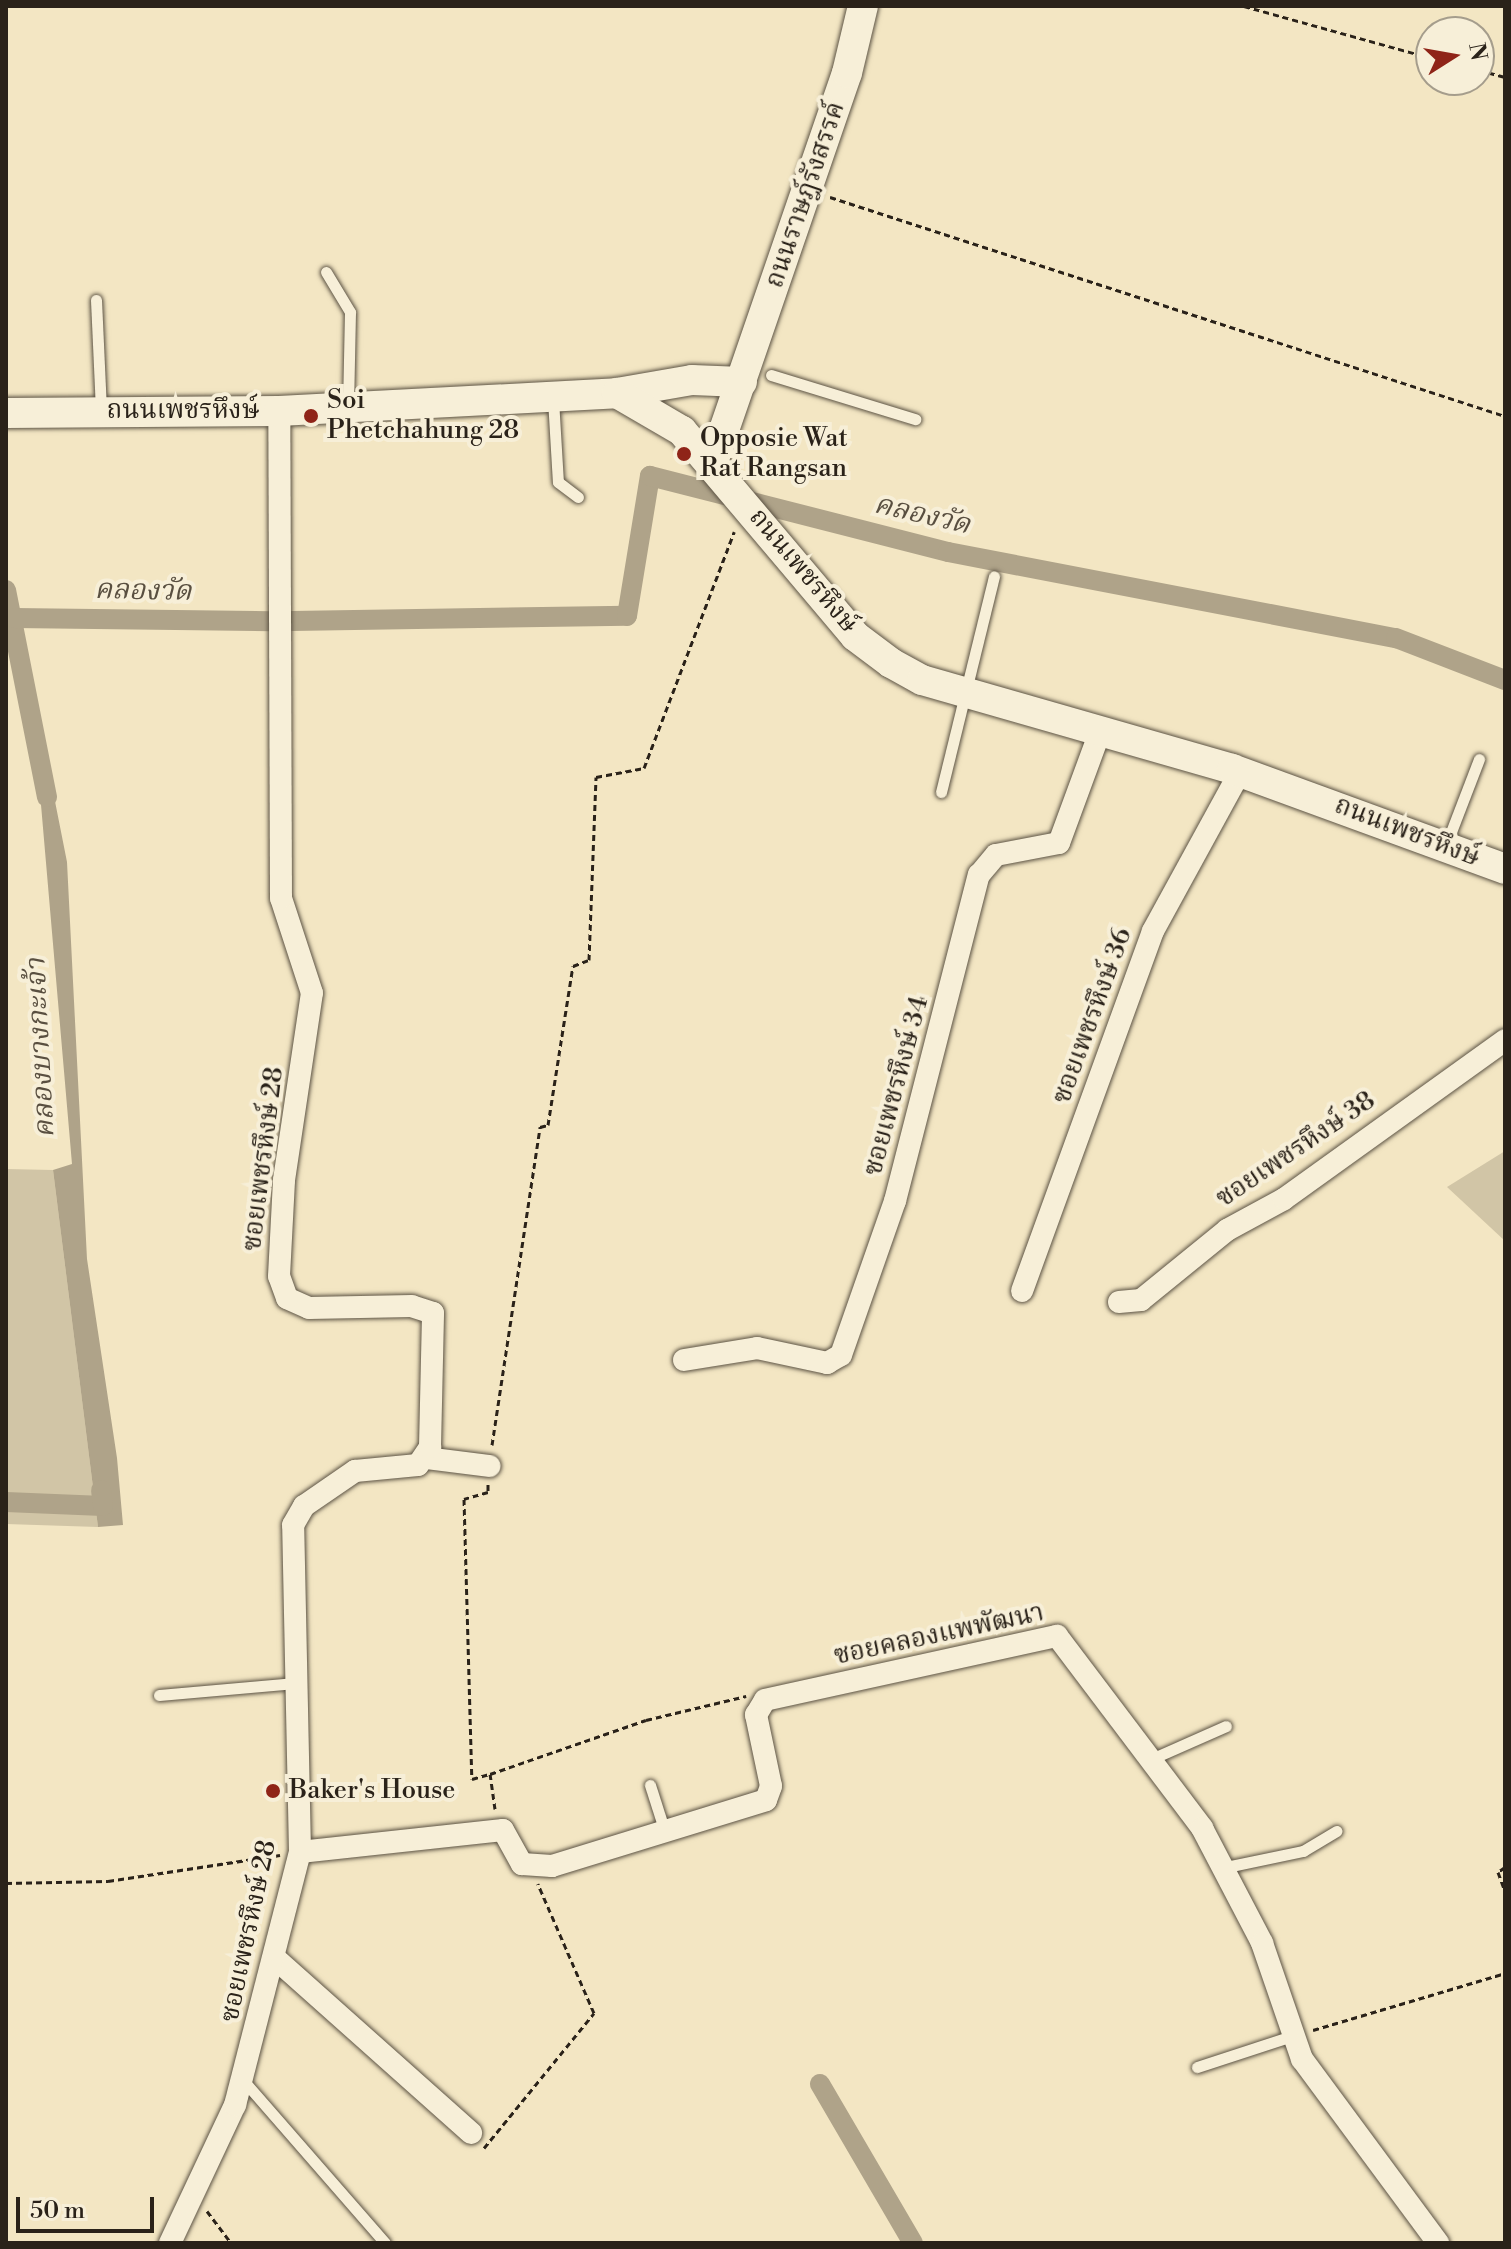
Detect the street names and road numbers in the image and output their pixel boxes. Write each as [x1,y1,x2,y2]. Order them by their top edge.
street label: ถนนราษฎ์รังสรรค์ [760,98,852,292]
street label: ถนนเพชรหึงษ์ [106,395,260,427]
street label: ถนนเพชรหึงษ์ [742,502,864,640]
street label: ถนนเพชรหึงษ์ [1330,790,1484,874]
street label: ซอยเพชรหึงษ์ 36 [1047,924,1139,1108]
street label: ซอยเพชรหึงษ์ 34 [858,993,936,1179]
street label: ซอยเพชรหึงษ์ 28 [237,1065,291,1253]
street label: ซอยเพชรหึงษ์ 38 [1211,1085,1381,1215]
street label: ซอยคลองแพพัฒนา [831,1598,1047,1672]
street label: ซอยเพชรหึงษ์ 28 [214,1837,284,2025]

